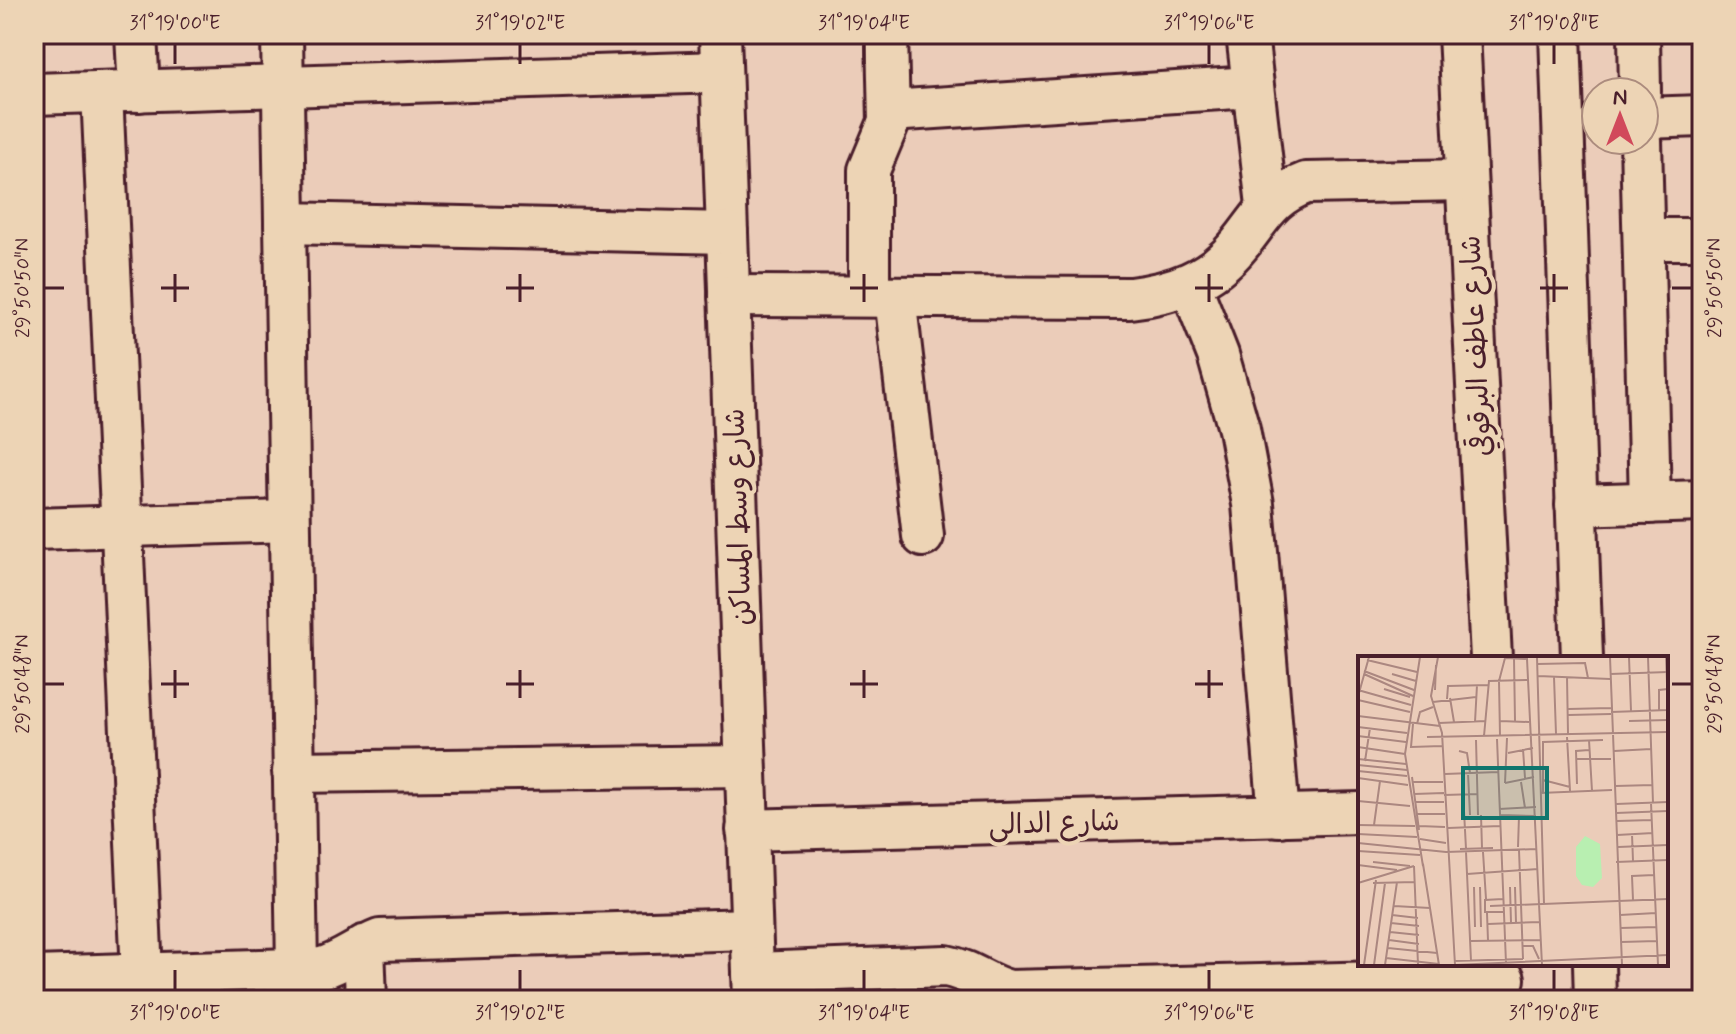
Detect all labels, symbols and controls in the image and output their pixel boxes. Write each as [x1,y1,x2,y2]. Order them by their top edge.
text: 31°19'00"E [129,10,221,37]
text: 31°19'02"E [475,10,565,37]
text: 31°19'04"E [818,10,910,37]
text: 31°19'06"E [1164,10,1254,37]
text: 31°19'08"E [1509,10,1599,37]
north arrow [1580,76,1660,156]
text: N [1613,84,1627,112]
street label: شارع عاطف البرقوقي [1452,234,1502,457]
text: 29°50'50"N [10,238,37,338]
text: 29°50'50"N [1702,238,1729,338]
street label: شارع وسط المساكن [717,408,762,626]
text: 29°50'48"N [10,634,37,734]
text: 29°50'48"N [1702,634,1729,734]
inset map [1358,656,1668,966]
street label: شارع الدالى [988,804,1120,845]
text: 31°19'00"E [129,1000,221,1027]
text: 31°19'02"E [475,1000,565,1027]
text: 31°19'04"E [818,1000,910,1027]
text: 31°19'06"E [1164,1000,1254,1027]
text: 31°19'08"E [1509,1000,1599,1027]

